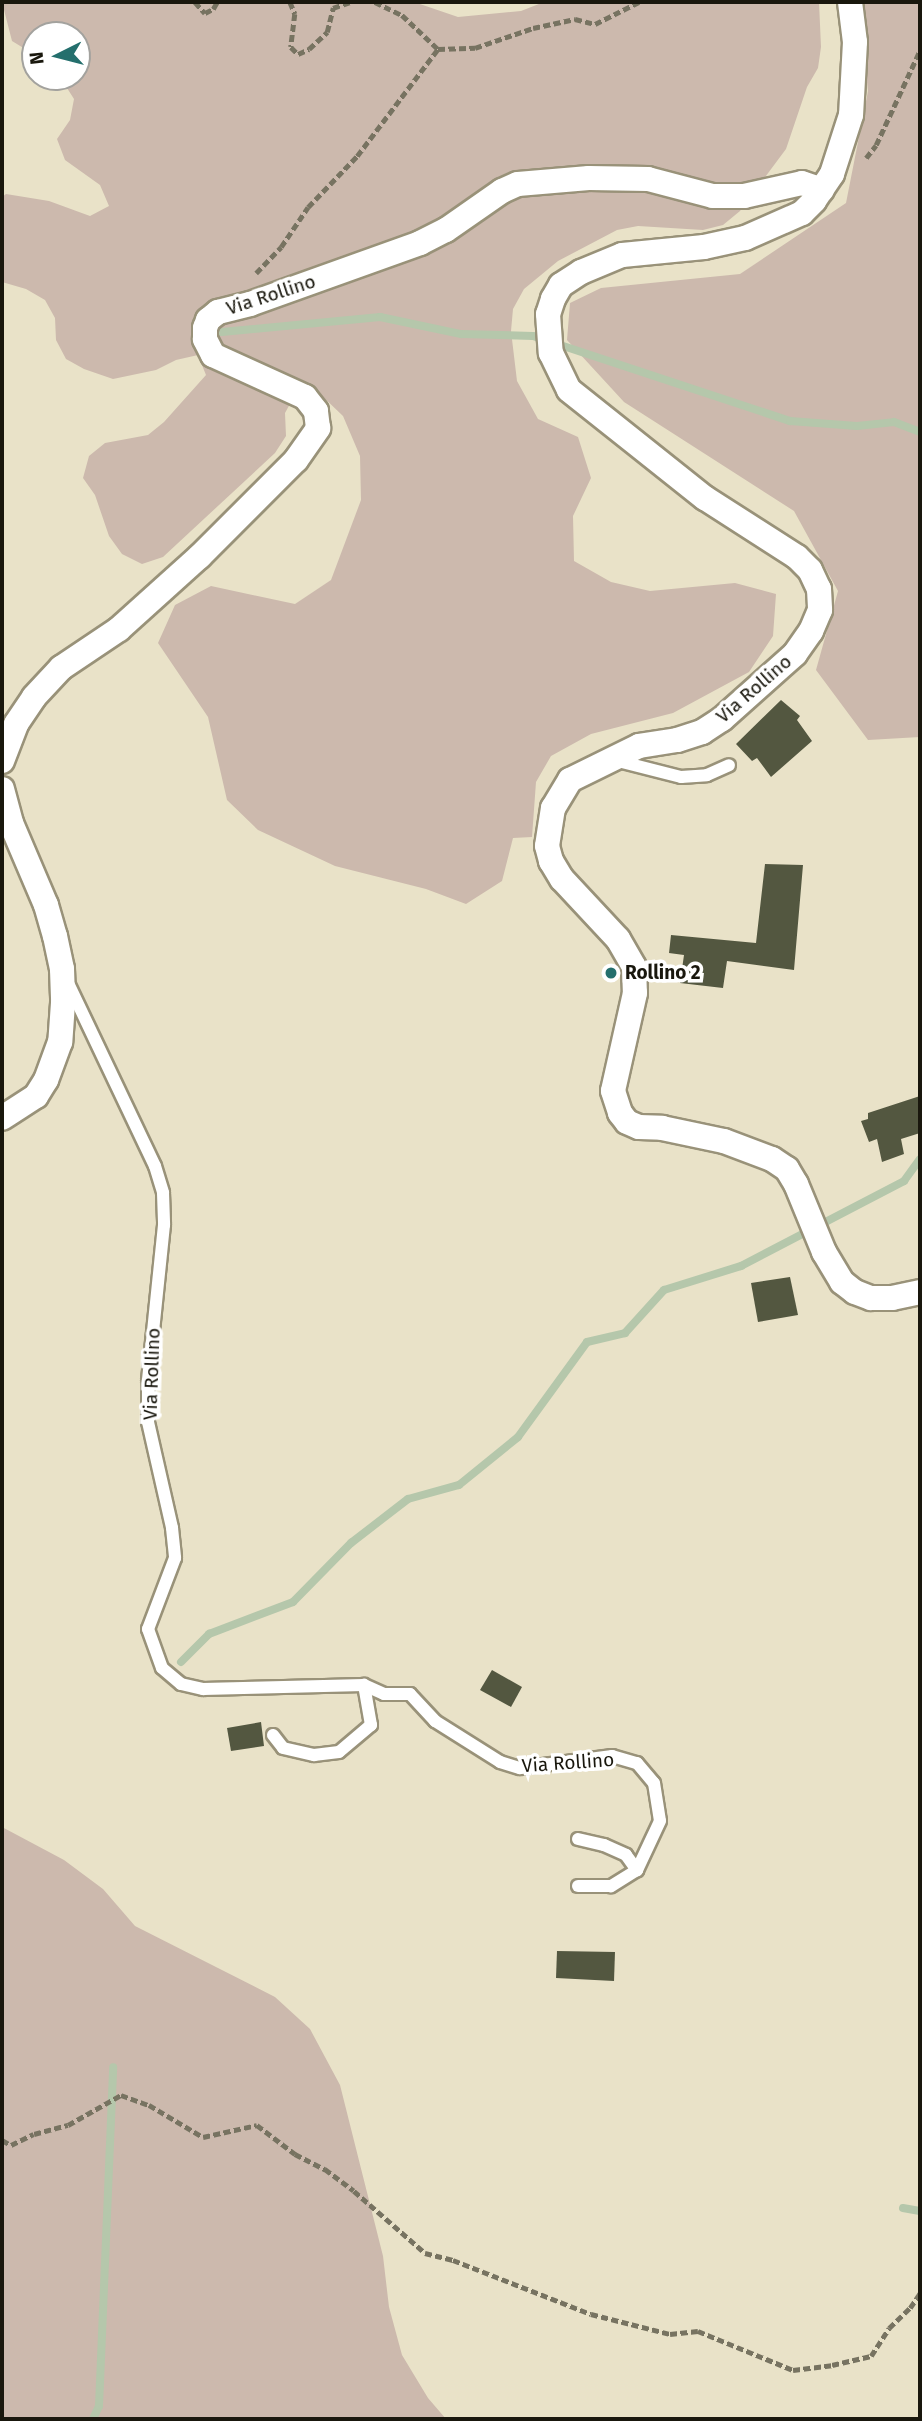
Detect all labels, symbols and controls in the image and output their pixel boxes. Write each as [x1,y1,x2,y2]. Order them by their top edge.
north arrow [21,21,91,91]
text: N [25,51,49,66]
street label: Via Rollino [224,270,318,320]
street label: Via Rollino [712,650,796,728]
place label: Rollino 2 [625,962,701,984]
marker: Rollino 2 [603,965,619,981]
street label: Via Rollino [139,1327,165,1421]
street label: Via Rollino [521,1748,615,1778]

